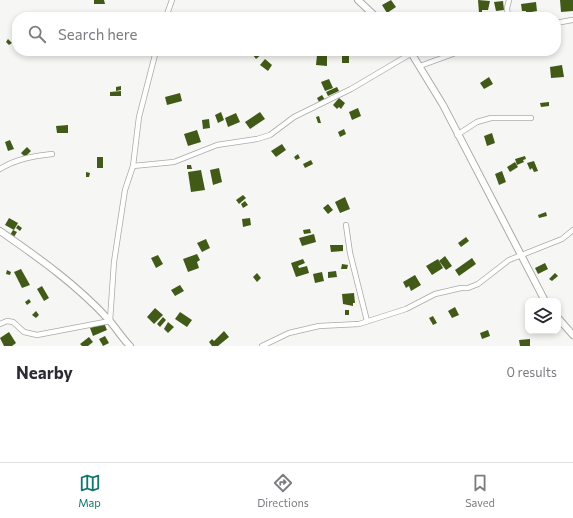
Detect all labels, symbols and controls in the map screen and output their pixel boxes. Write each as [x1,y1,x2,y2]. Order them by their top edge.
search box [12,12,561,56]
icon: search [26,23,48,45]
text: Search here [58,25,137,43]
map controls [525,298,561,334]
button: layers [525,298,561,334]
text: Nearby [16,362,73,383]
text: 0 results [506,364,557,380]
tab: Map [78,472,101,509]
tab: Directions [257,472,309,509]
tab: Saved [465,472,495,509]

